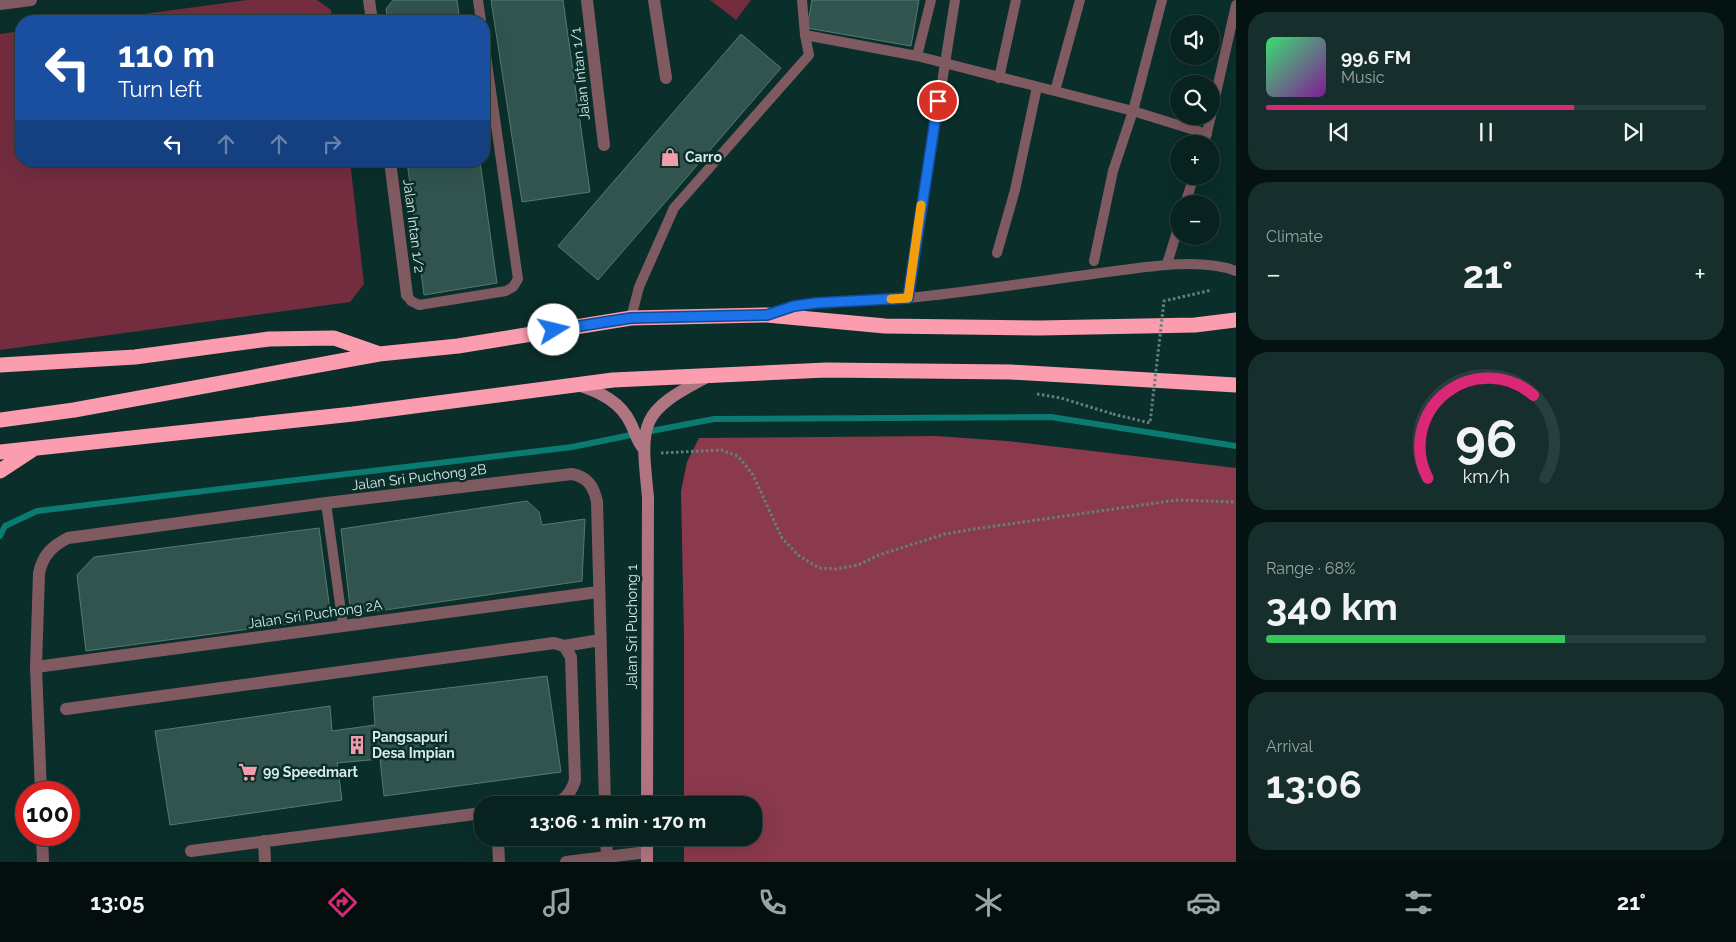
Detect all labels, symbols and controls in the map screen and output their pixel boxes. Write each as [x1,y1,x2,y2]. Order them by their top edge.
map controls [1170,15,1220,245]
button: sound [1170,15,1220,65]
street label: Jalan Intan 1/1 [567,27,593,121]
text: 110 m [118,34,215,75]
icon: left [35,35,100,100]
text: 99.6 FM [1341,46,1411,68]
text: Music [1341,68,1385,87]
button: search [1170,75,1220,125]
text: Turn left [118,76,202,102]
pin [917,80,959,122]
icon: arrive [924,87,952,115]
icon: previous [1325,118,1353,146]
icon: pause [1472,118,1500,146]
icon: next [1619,118,1647,146]
icon: left [159,130,187,158]
icon: ahead [212,130,240,158]
icon: ahead [265,130,293,158]
icon: right [318,130,346,158]
button: + [1170,135,1220,185]
shop icon: Carro [659,146,681,168]
place label: Carro [685,149,722,165]
street label: Jalan Intan 1/2 [400,178,428,274]
button: − [1170,195,1220,245]
text: Climate [1266,227,1323,246]
text: 21° [1463,252,1513,297]
text: − [1266,258,1281,291]
text: + [1694,258,1706,291]
position arrow [527,303,579,355]
text: 96 [1455,408,1517,469]
street label: Jalan Sri Puchong 2B [351,461,487,493]
text: km/h [1462,466,1510,487]
text: Range · 68% [1266,559,1355,578]
street label: Jalan Sri Puchong 1 [624,564,640,690]
text: 340 km [1266,584,1398,629]
street label: Jalan Sri Puchong 2A [247,597,384,631]
place label: Pangsapuri Desa Impian [372,729,455,761]
building icon: Pangsapuri Desa Impian [346,734,368,756]
text: Arrival [1266,737,1313,756]
supermarket icon: 99 Speedmart [237,761,259,783]
text: 13:06 [1266,762,1362,807]
place label: 99 Speedmart [263,764,359,780]
speed limit sign: 100 [15,781,80,846]
text: 13:06 · 1 min · 170 m [530,810,706,832]
icon: directions [325,885,360,920]
icon: music [540,885,575,920]
icon: phone [755,885,790,920]
icon: climate [971,885,1006,920]
icon: car [1186,885,1221,920]
icon: filters [1401,885,1436,920]
text: 13:05 [90,889,144,915]
text: 21° [1617,889,1646,915]

